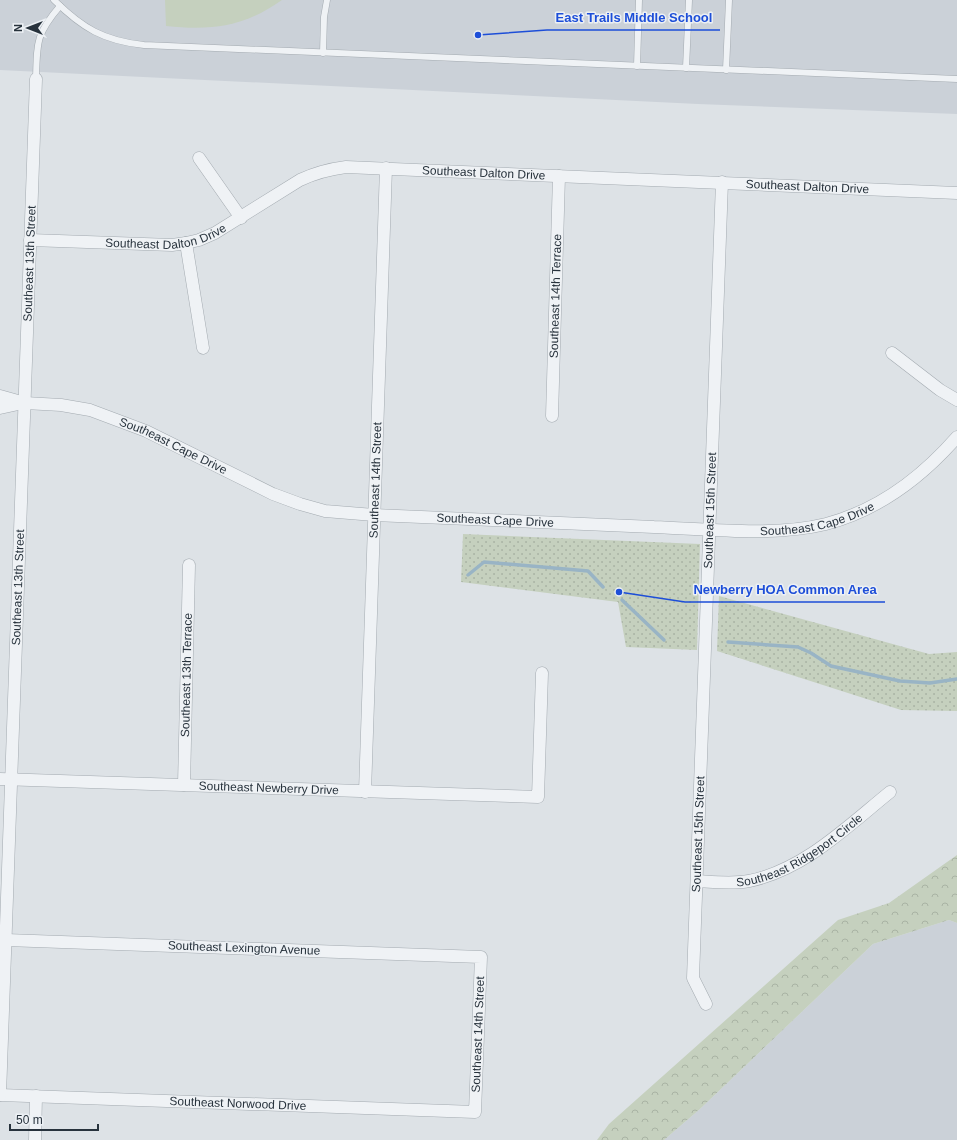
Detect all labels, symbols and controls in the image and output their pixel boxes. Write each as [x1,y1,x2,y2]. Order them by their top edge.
callout: East Trails Middle School [547,5,720,30]
north arrow [8,8,48,48]
text: East Trails Middle School [556,10,712,25]
text: N [12,24,24,32]
street label: Southeast Dalton Drive [422,163,546,182]
street label: Southeast Dalton Drive [745,177,870,196]
street label: Southeast 13th Street [20,204,39,322]
street label: Southeast Dalton Drive [105,221,229,252]
street label: Southeast 14th Terrace [547,234,564,358]
street label: Southeast Cape Drive [117,415,230,477]
street label: Southeast 14th Street [367,421,384,539]
street label: Southeast 15th Street [701,451,719,569]
street label: Southeast Cape Drive [760,499,877,538]
street label: Southeast Cape Drive [436,511,554,530]
street label: Southeast 13th Street [9,528,27,646]
callout: Newberry HOA Common Area [685,577,885,602]
text: Newberry HOA Common Area [693,582,877,597]
street label: Southeast 13th Terrace [178,613,195,737]
street label: Southeast 15th Street [689,775,707,893]
street label: Southeast Newberry Drive [199,779,339,797]
street label: Southeast Ridgeport Circle [736,811,866,889]
street label: Southeast Lexington Avenue [168,938,321,958]
street label: Southeast 14th Street [469,975,487,1093]
street label: Southeast Norwood Drive [169,1094,307,1113]
scale bar [10,1106,98,1132]
text: 50 m [16,1113,43,1127]

